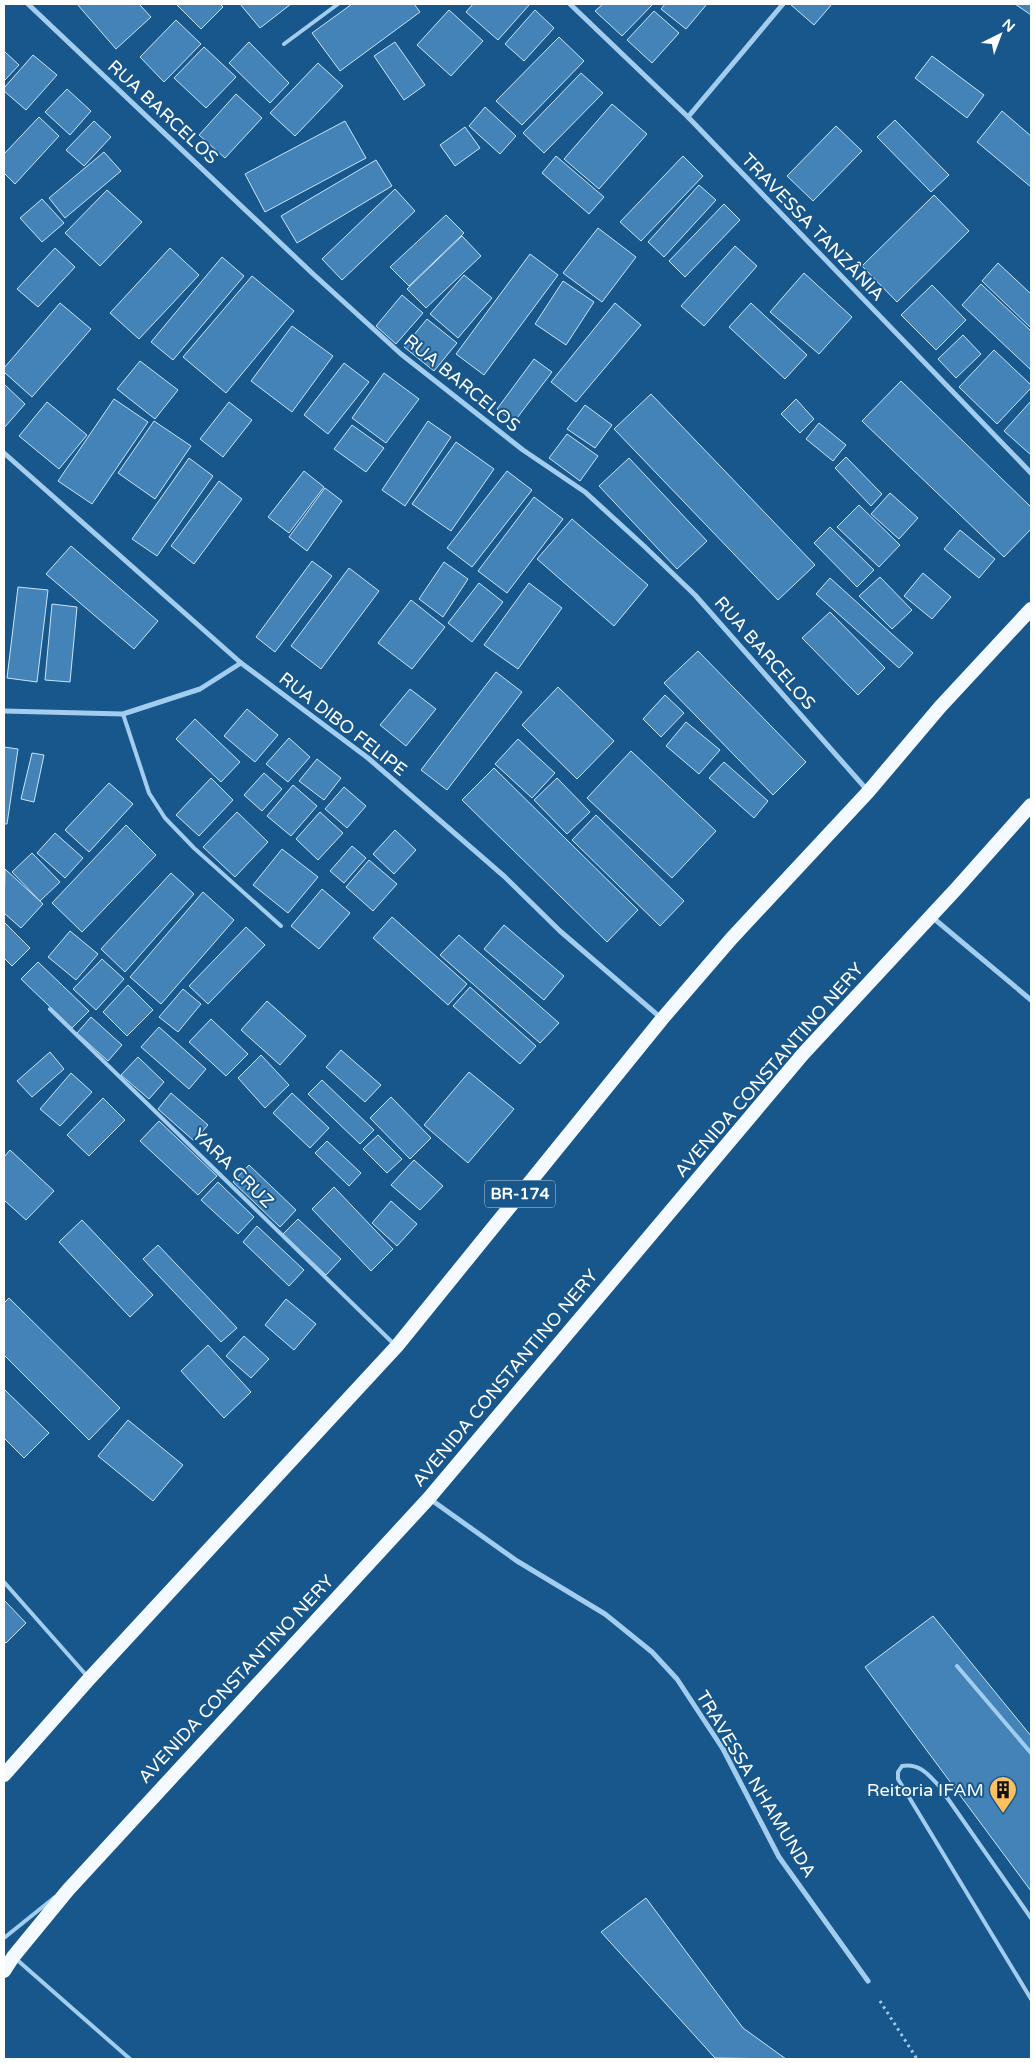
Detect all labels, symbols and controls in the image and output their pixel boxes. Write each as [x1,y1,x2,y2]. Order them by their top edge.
north arrow [975,10,1025,60]
text: N [998,16,1018,36]
street label: RUA BARCELOS [103,55,223,169]
street label: TRAVESSA TANZÂNIA [737,149,889,305]
street label: RUA BARCELOS [400,329,524,437]
street label: RUA BARCELOS [710,592,820,714]
street label: RUA DIBO FELIPE [275,667,411,781]
street label: AVENIDA CONSTANTINO NERY [670,958,868,1182]
street label: YARA CRUZ [188,1124,278,1212]
road number: BR-174 [485,1180,555,1208]
street label: AVENIDA CONSTANTINO NERY [408,1264,603,1491]
street label: AVENIDA CONSTANTINO NERY [133,1570,339,1788]
street label: TRAVESSA NHAMUNDA [691,1686,821,1882]
building icon: Reitoria IFAM [988,1775,1018,1814]
place label: Reitoria IFAM [867,1779,984,1801]

